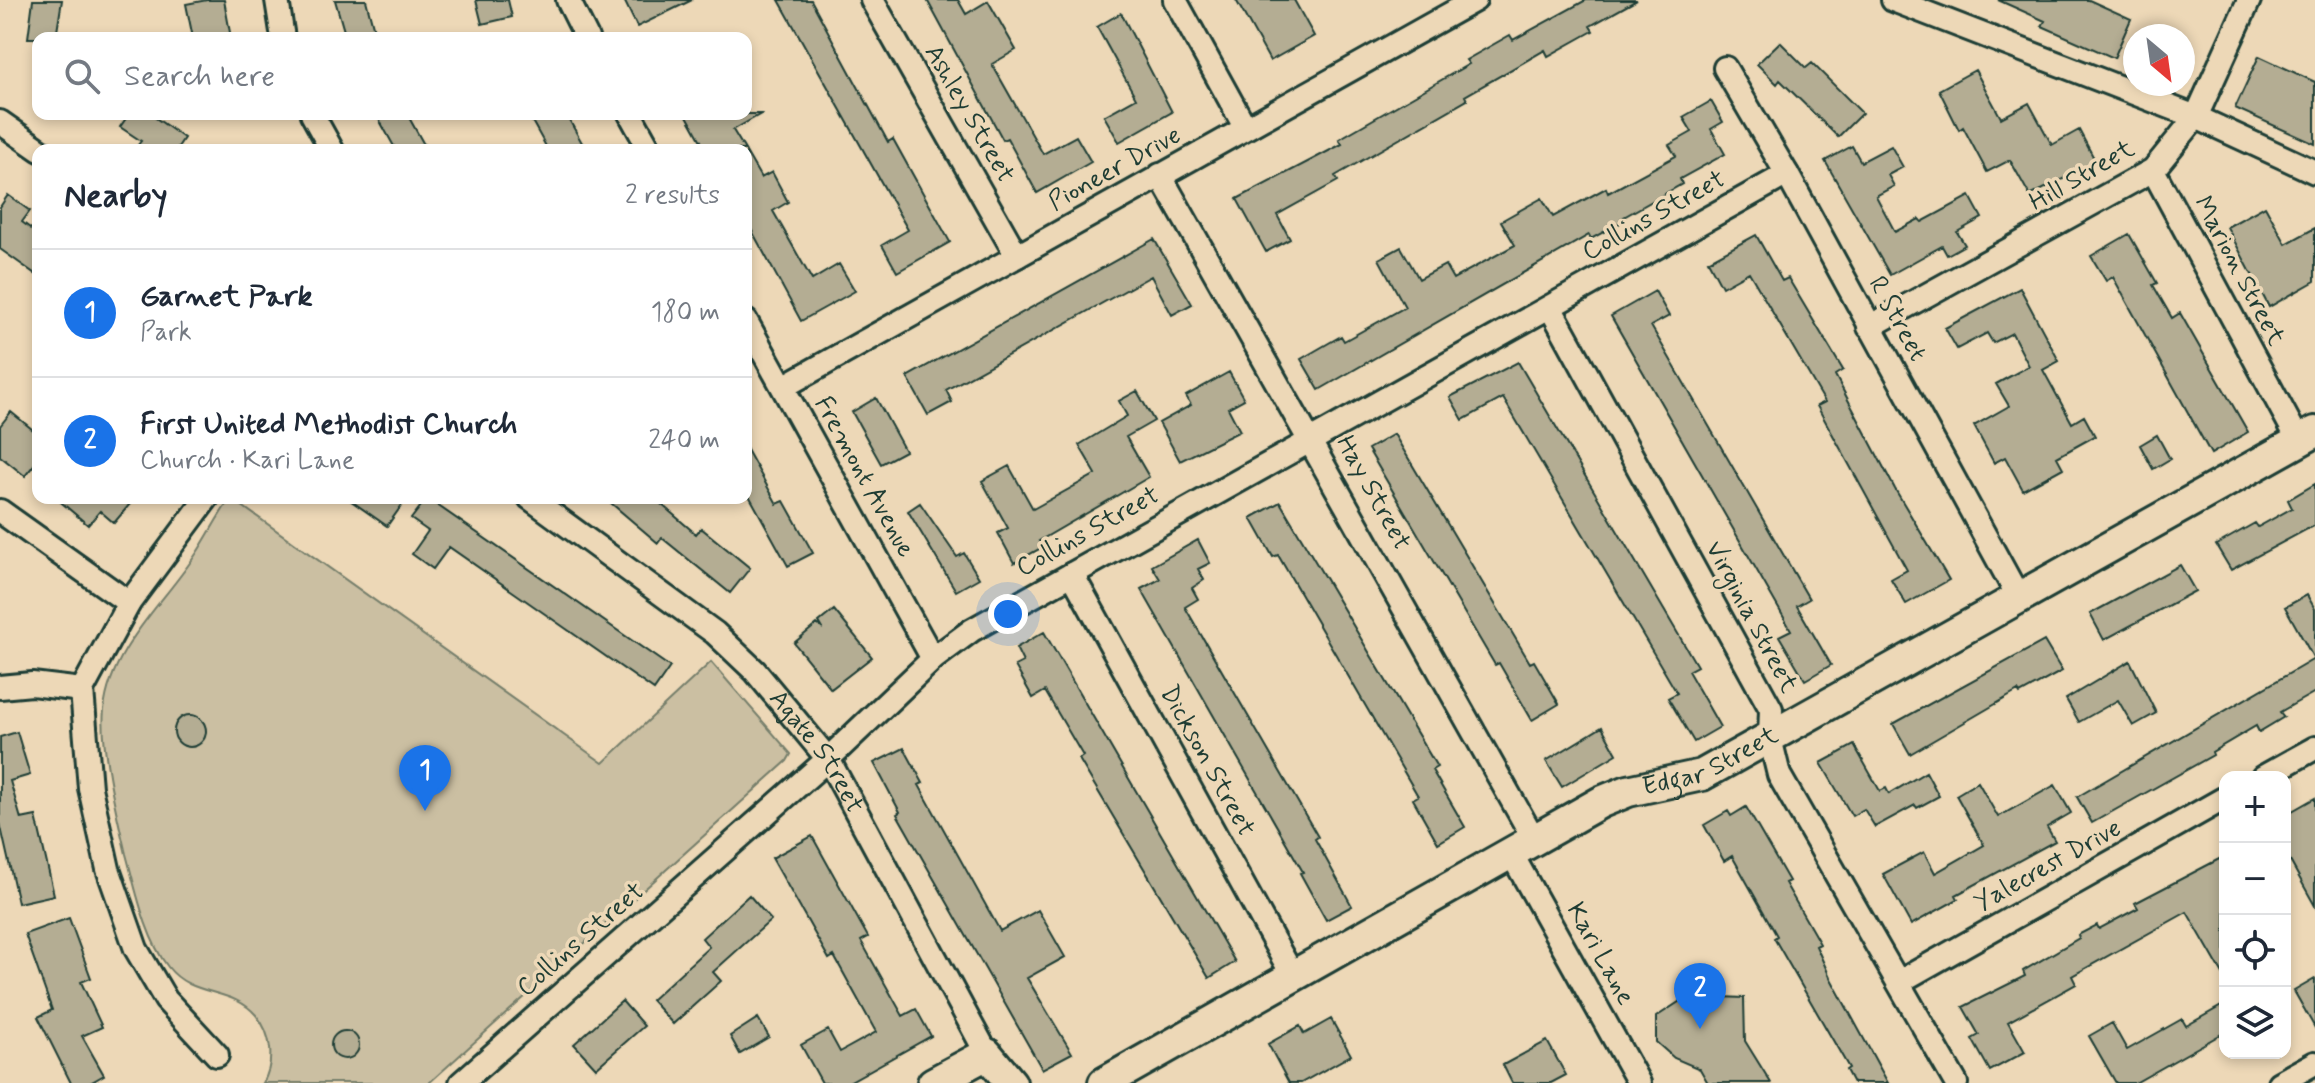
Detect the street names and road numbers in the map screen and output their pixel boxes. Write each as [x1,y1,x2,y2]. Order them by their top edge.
street label: Ashley Street [916,39,1022,189]
street label: Pioneer Drive [1043,119,1187,219]
street label: Hill Street [2023,132,2141,220]
street label: Collins Street [1576,163,1732,269]
street label: Marion Street [2185,190,2293,352]
street label: R Street [1860,270,1934,368]
street label: Fremont Avenue [806,390,922,564]
street label: Hay Street [1327,429,1419,557]
street label: Collins Street [1010,479,1166,585]
street label: Virginia Street [1695,535,1805,700]
street label: Dickson Street [1151,679,1263,843]
street label: Agate Street [761,683,871,820]
street label: Edgar Street [1639,719,1785,804]
street label: Yalecrest Drive [1968,812,2128,920]
street label: Collins Street [510,875,652,1005]
street label: Kari Lane [1558,897,1642,1012]

